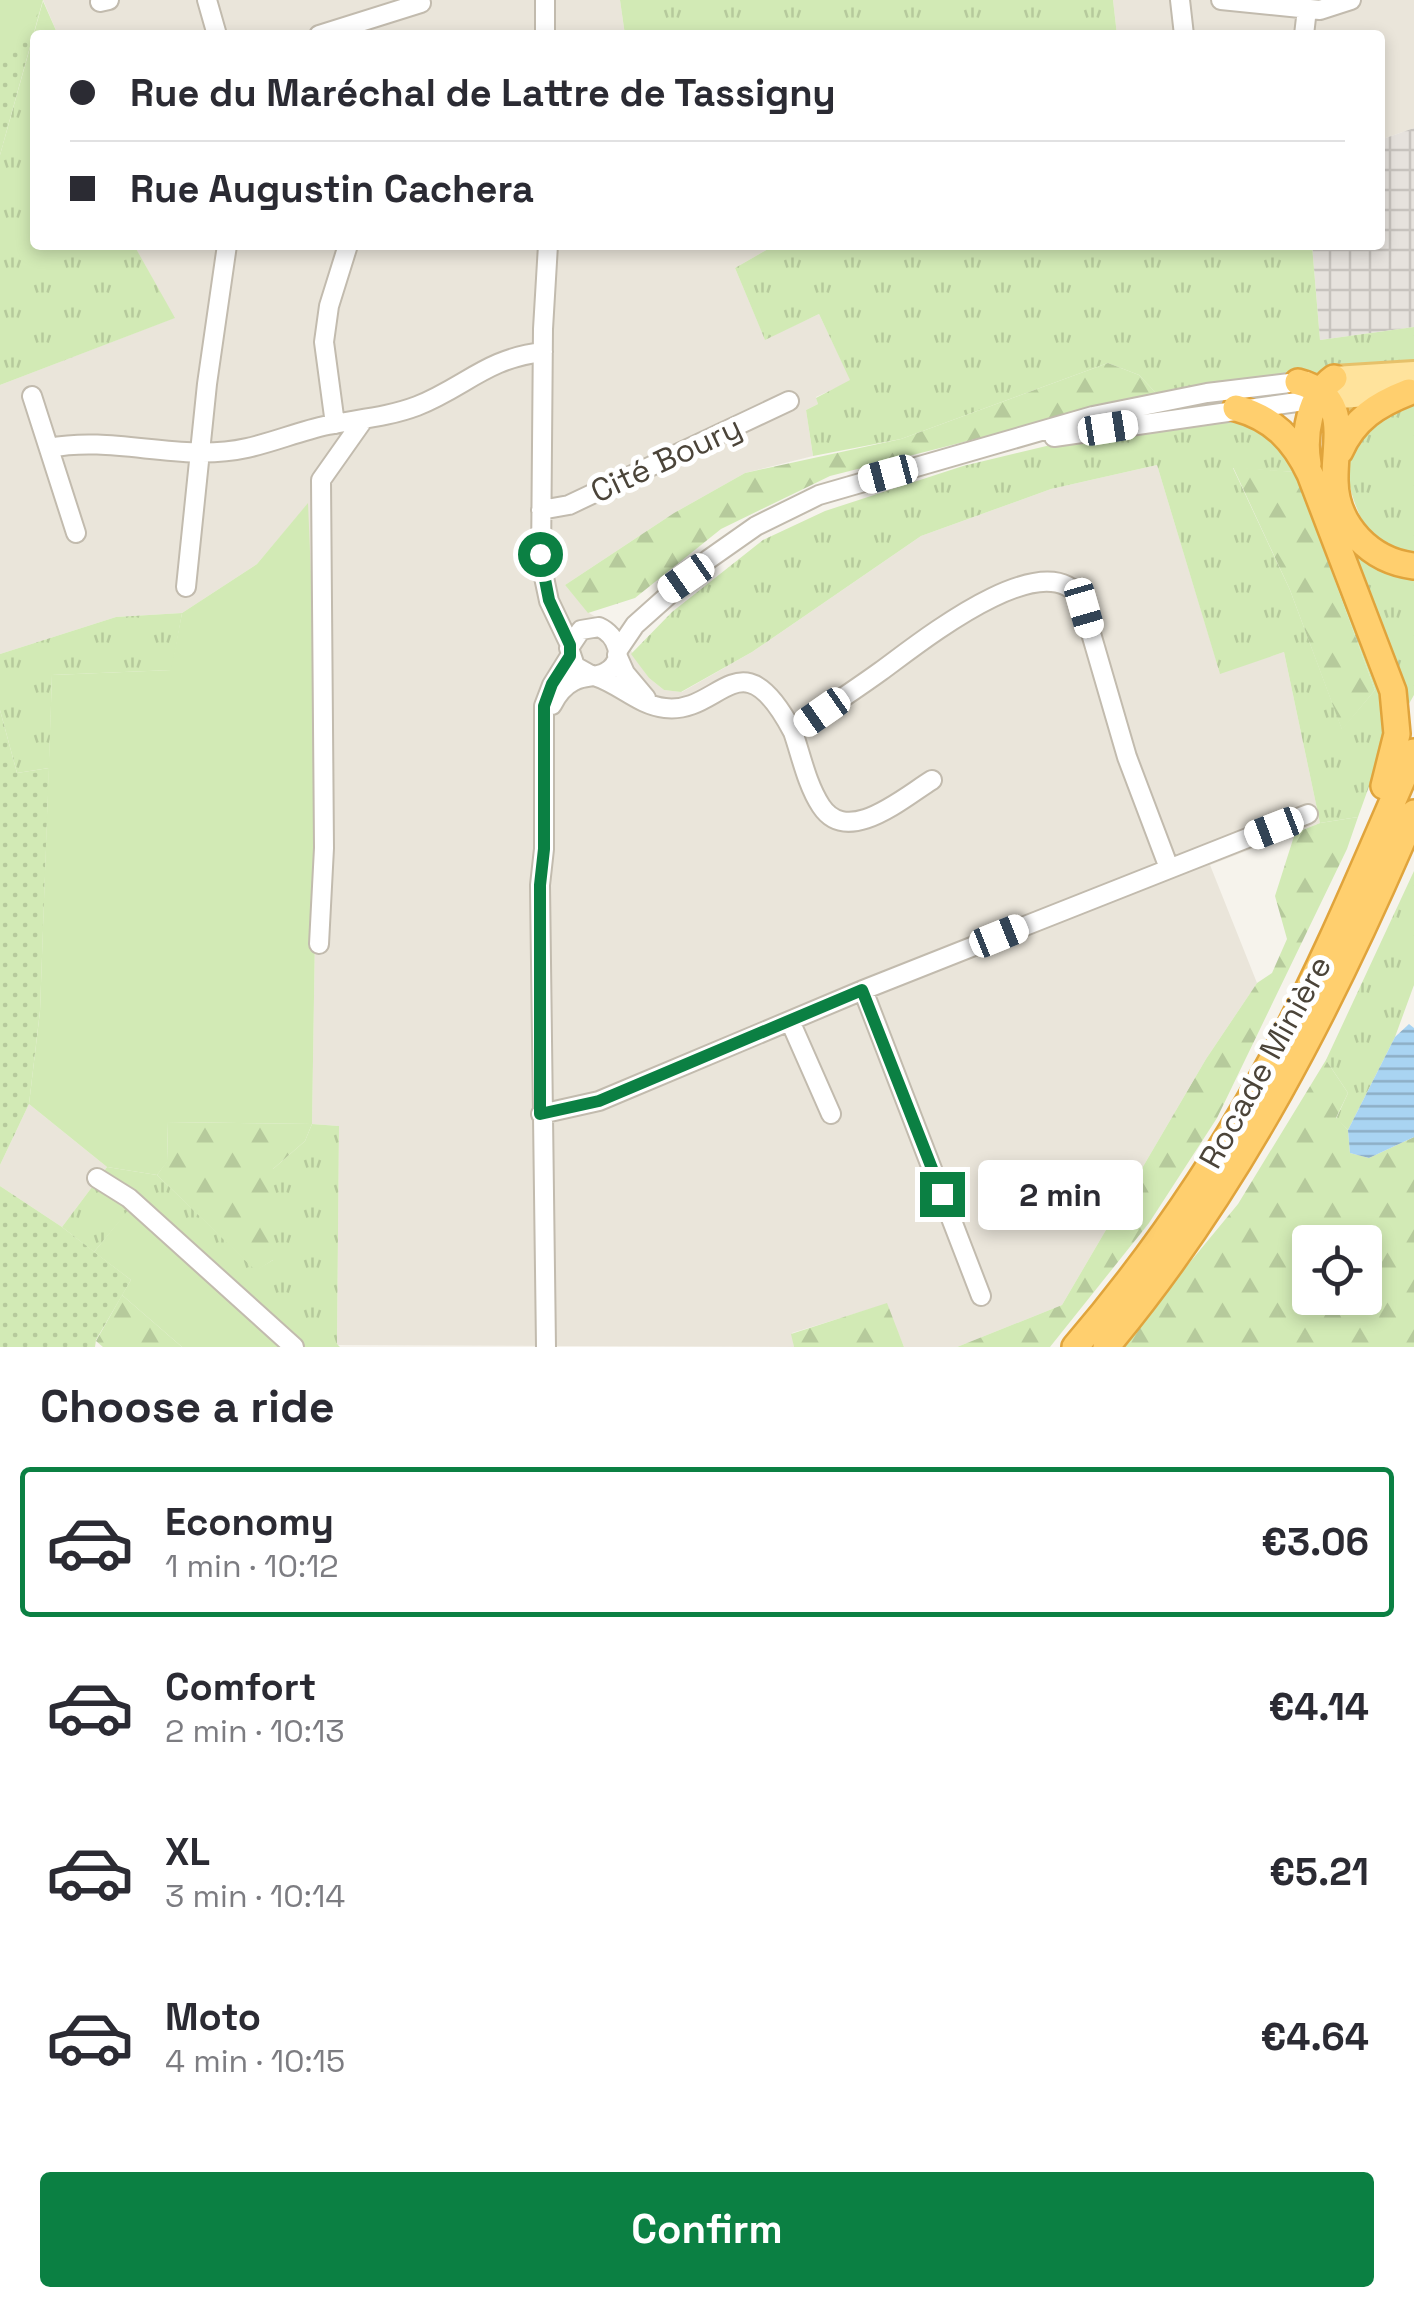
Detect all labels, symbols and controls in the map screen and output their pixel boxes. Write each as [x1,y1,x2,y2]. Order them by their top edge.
text: Rue du Maréchal de Lattre de Tassigny [130,69,836,117]
text: Rue Augustin Cachera [130,165,534,213]
street label: Cité Boury [584,407,748,511]
car [1076,408,1140,448]
car [855,452,921,496]
route start [518,532,563,577]
car [653,549,719,607]
car [1061,575,1107,641]
car [789,683,855,741]
car [1241,803,1307,853]
car [966,911,1032,961]
street label: Rocade Minière [1190,949,1340,1175]
callout: 2 min [977,1159,1142,1229]
route end [920,1172,965,1217]
text: 2 min [1019,1175,1102,1215]
map controls [1292,1225,1382,1315]
button: locate [1292,1225,1382,1315]
text: Choose a ride [40,1378,335,1435]
icon: car [45,1497,135,1587]
text: Economy [165,1498,334,1546]
text: €3.06 [1261,1518,1369,1566]
text: 1 min · 10:12 [165,1546,339,1586]
icon: car [45,1662,135,1752]
text: Comfort [165,1663,316,1711]
text: €4.14 [1268,1683,1369,1731]
text: 2 min · 10:13 [165,1711,345,1751]
icon: car [45,1827,135,1917]
text: XL [165,1828,210,1876]
text: €5.21 [1269,1848,1369,1896]
text: 3 min · 10:14 [165,1876,345,1916]
icon: car [45,1992,135,2082]
text: Moto [165,1993,261,2041]
text: €4.64 [1260,2013,1369,2061]
text: 4 min · 10:15 [165,2041,345,2081]
button: Confirm [40,2172,1374,2287]

